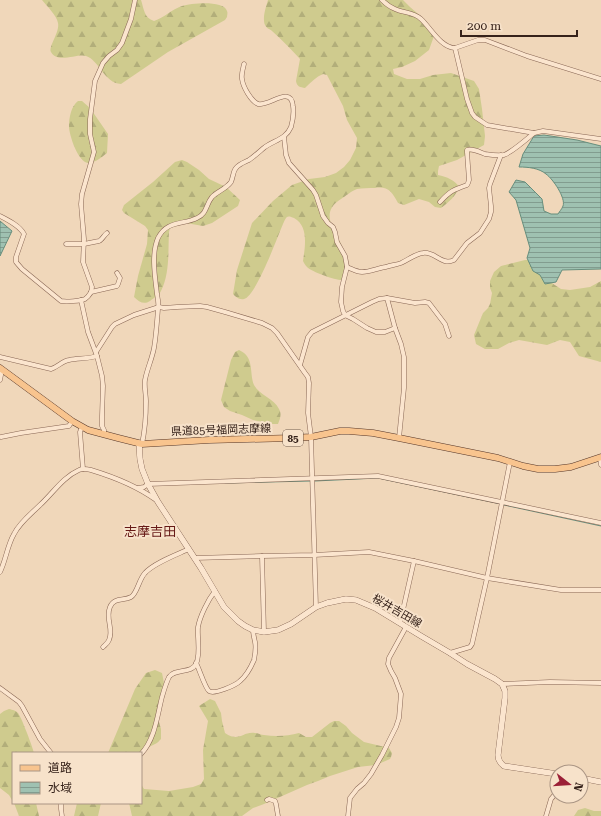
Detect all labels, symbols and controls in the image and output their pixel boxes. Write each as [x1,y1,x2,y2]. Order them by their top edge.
scale bar [461,12,577,38]
text: 200 m [467,19,501,33]
street label: 県道85号福岡志摩線 [171,422,271,438]
road number: 85 [283,430,303,446]
district label: 志摩吉田 [124,524,176,539]
street label: 桜井吉田線 [370,592,424,630]
legend [12,752,142,804]
text: 道路 [48,761,72,775]
north arrow [549,764,589,804]
text: 水域 [48,781,72,795]
text: N [570,781,586,793]

